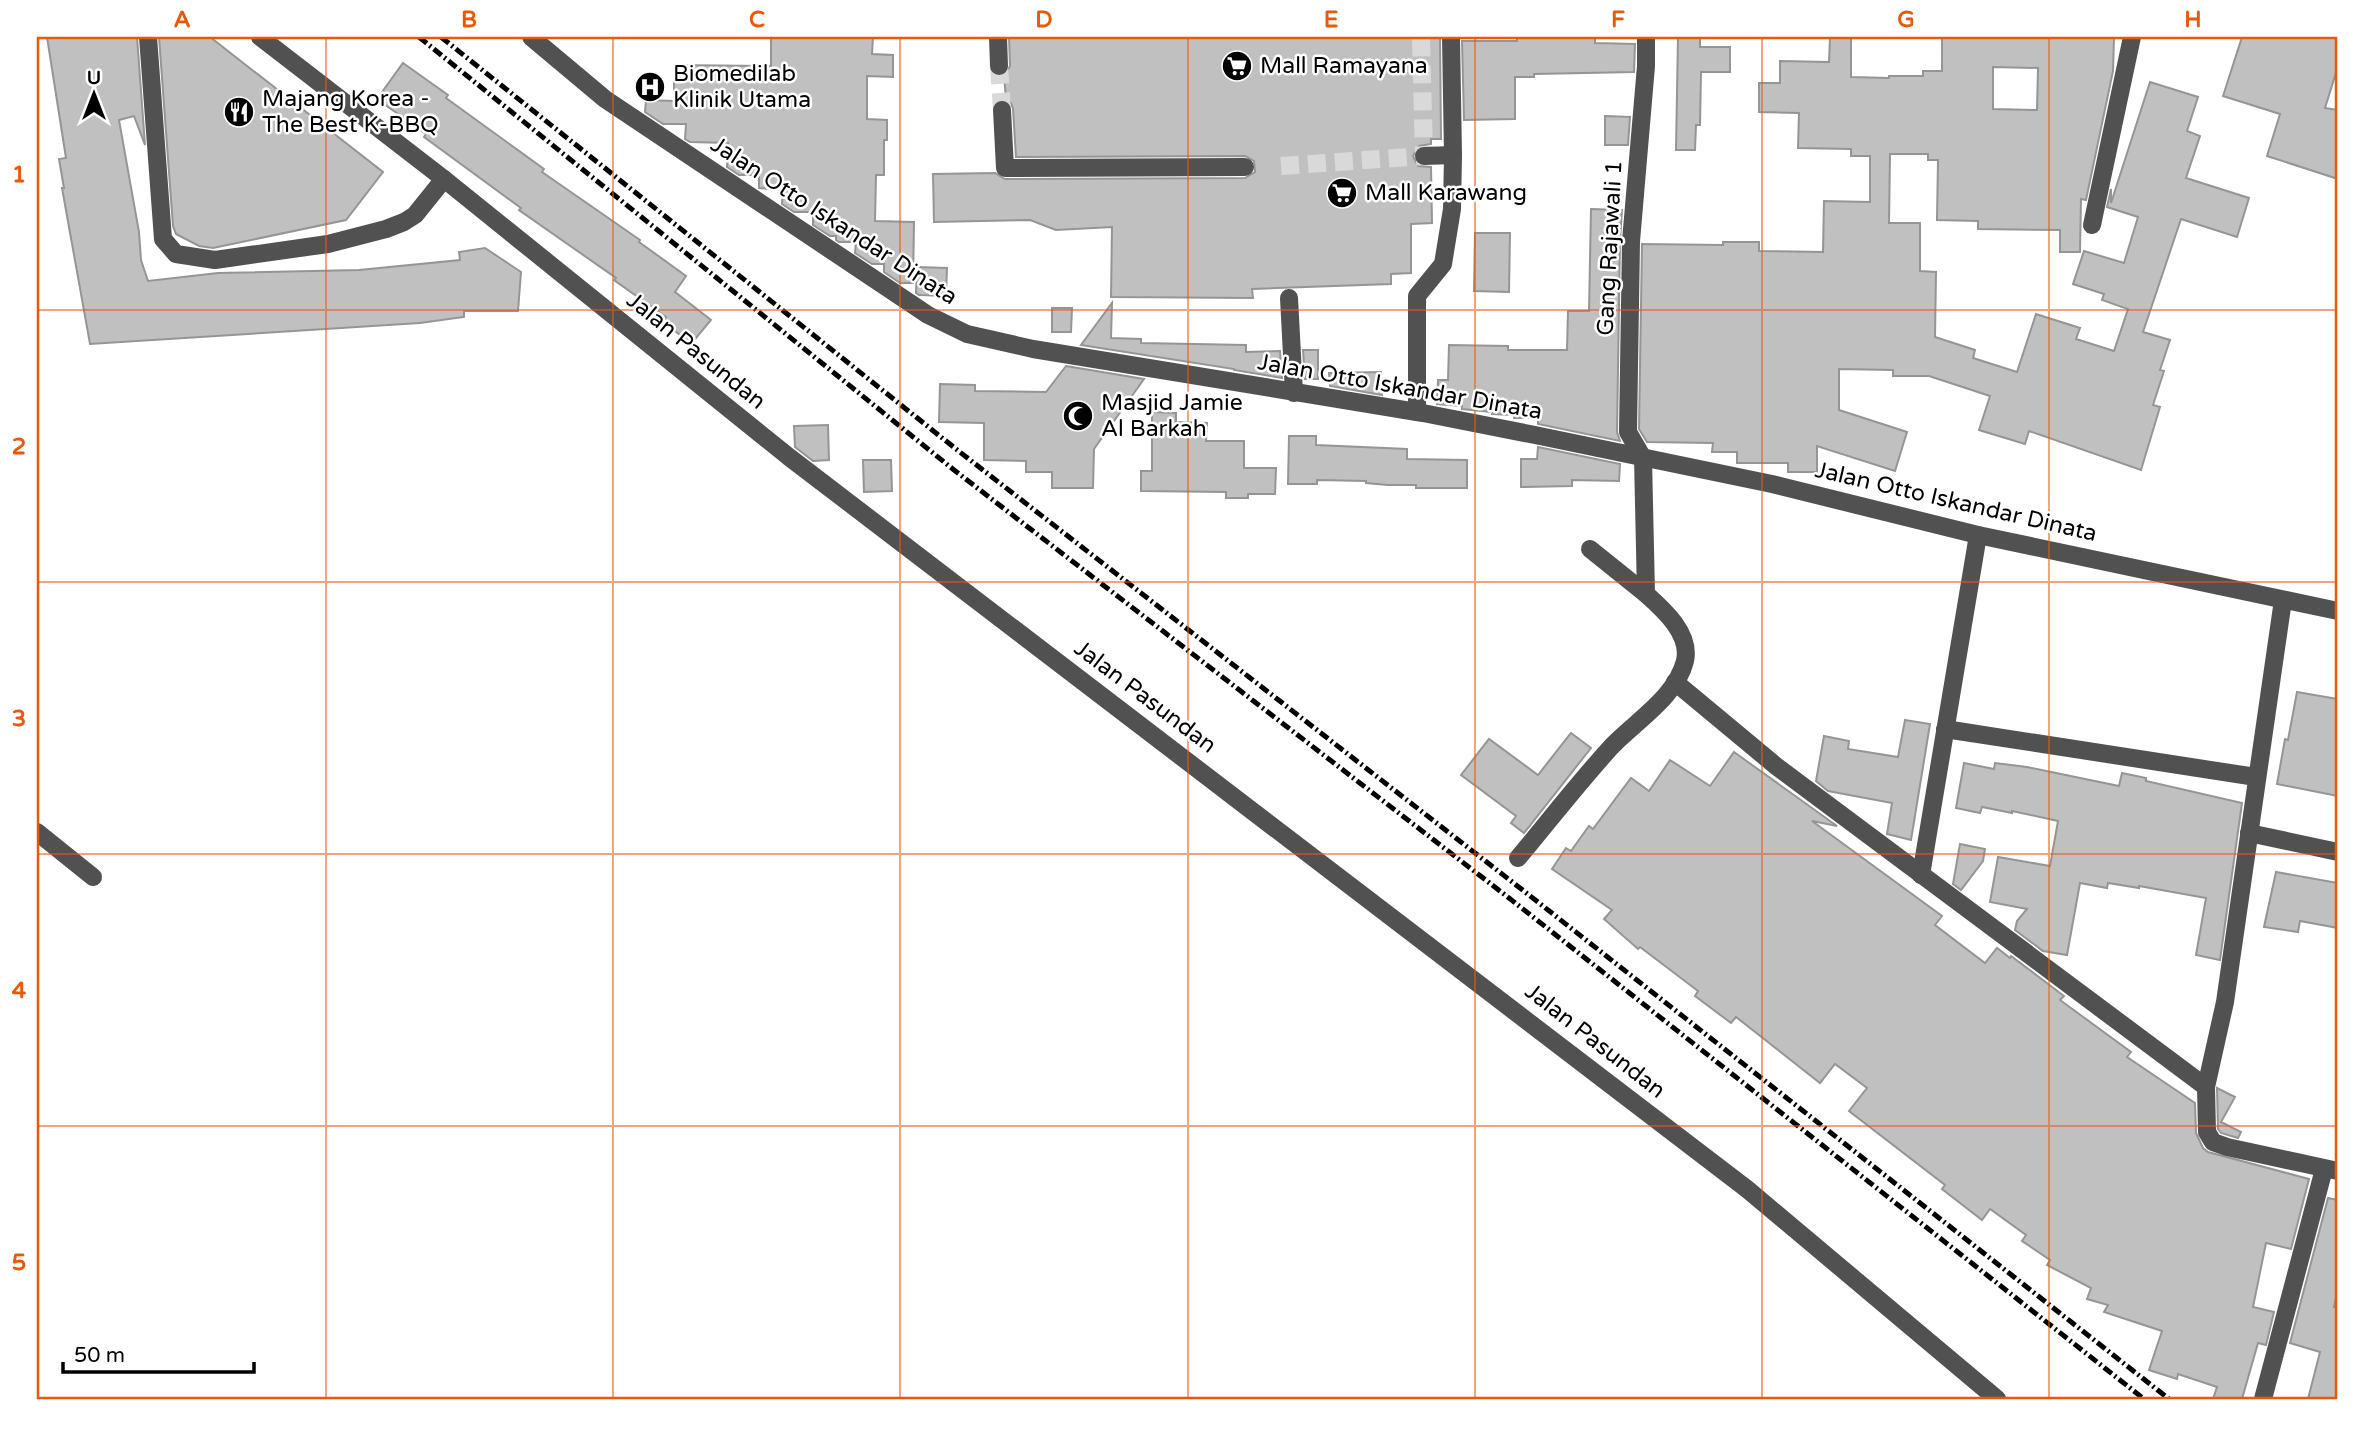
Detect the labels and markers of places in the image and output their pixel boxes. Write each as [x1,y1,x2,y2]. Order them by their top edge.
supermarket icon: Mall Ramayana [1220,49,1254,83]
place label: Mall Ramayana [1260,52,1428,80]
place label: Biomedilab Klinik Utama [673,60,811,114]
hospital icon: Biomedilab Klinik Utama [633,70,667,104]
place label: Majang Korea - The Best K-BBQ [262,85,439,139]
restaurant icon: Majang Korea - The Best K-BBQ [222,95,256,129]
supermarket icon: Mall Karawang [1325,176,1359,210]
place label: Mall Karawang [1365,179,1527,207]
place label: Masjid Jamie Al Barkah [1101,389,1243,443]
mosque icon: Masjid Jamie Al Barkah [1061,399,1095,433]

